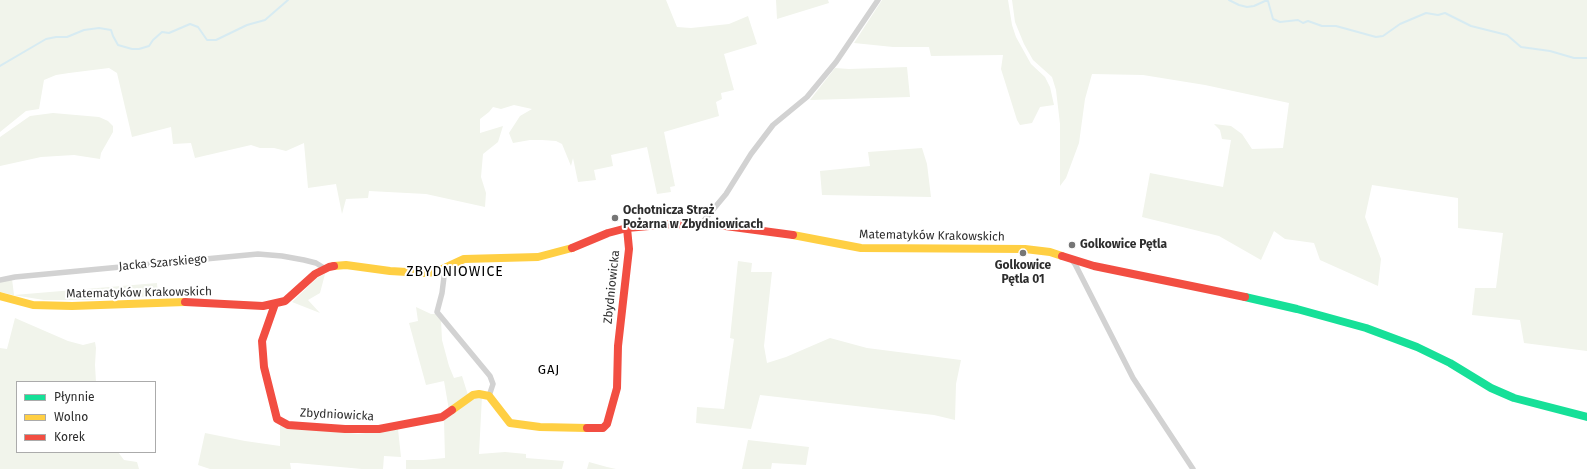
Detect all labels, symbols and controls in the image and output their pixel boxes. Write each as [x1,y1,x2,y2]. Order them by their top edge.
place label: Ochotnicza Straż Pożarna w Zbydniowicach [623,204,763,232]
marker: Ochotnicza Straż Pożarna w Zbydniowicach [610,213,620,223]
street label: Matematyków Krakowskich [859,228,1005,244]
place label: Golkowice Pętla [1080,238,1167,252]
marker: Golkowice Pętla [1067,240,1077,250]
marker: Golkowice Pętla 01 [1018,248,1028,258]
street label: Zbydniowicka [601,249,623,325]
street label: Jacka Szarskiego [118,252,208,274]
place label: Golkowice Pętla 01 [995,259,1051,287]
district label: ZBYDNIOWICE [406,264,504,280]
street label: Matematyków Krakowskich [66,285,212,301]
district label: GAJ [538,362,560,378]
legend [16,381,156,453]
text: Płynnie [54,390,95,404]
street label: Zbydniowicka [300,406,374,424]
text: Wolno [54,410,88,424]
text: Korek [54,430,85,444]

